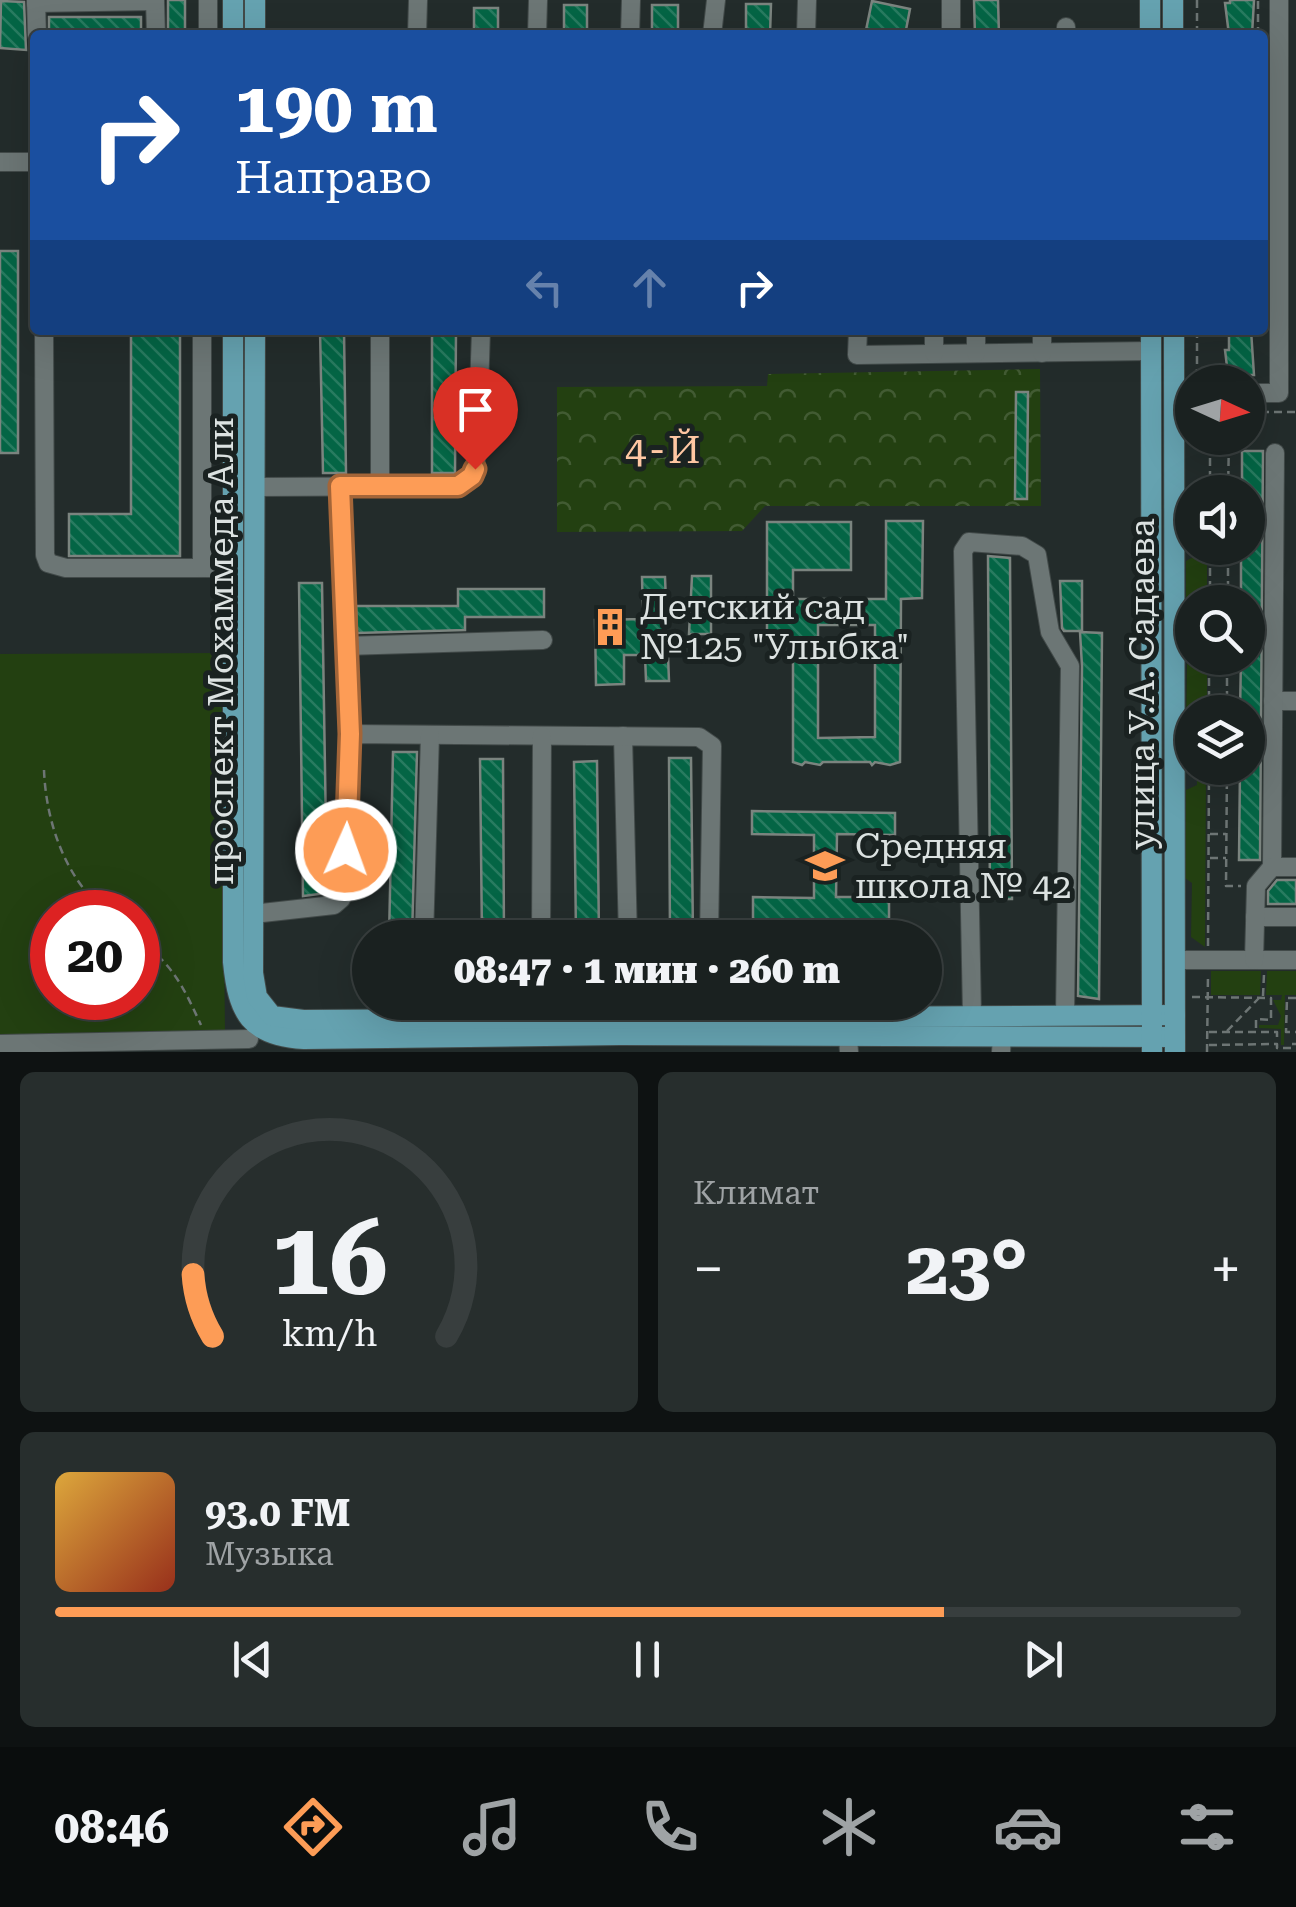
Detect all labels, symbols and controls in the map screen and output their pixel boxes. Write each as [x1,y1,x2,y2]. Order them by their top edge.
text: 190 m [235,67,438,149]
icon: right [70,70,200,200]
text: Направо [235,151,432,204]
icon: left [517,260,572,315]
icon: ahead [622,260,677,315]
icon: right [727,260,782,315]
north arrow [1175,365,1265,455]
map controls [1175,365,1265,785]
pin [433,367,518,470]
icon: arrive [448,382,503,437]
street label: проспект Мохаммеда Али [201,417,242,885]
district label: 4-Й [625,428,703,472]
button: sound [1175,475,1265,565]
street label: улица У.А. Садаева [1122,518,1163,850]
button: search [1175,585,1265,675]
place label: Детский сад №125 "Улыбка" [640,587,909,668]
building icon: Детский сад №125 "Улыбка" [589,606,631,648]
button: layers [1175,695,1265,785]
position arrow [294,798,398,902]
place label: Средняя школа № 42 [855,826,1072,907]
school or university icon: Средняя школа № 42 [804,845,846,887]
speed limit sign: 20 [30,890,160,1020]
text: 08:47 · 1 мин · 260 m [454,948,840,992]
text: Климат [693,1174,819,1212]
text: 16 [271,1198,387,1319]
text: 23° [906,1224,1028,1312]
text: − [693,1237,724,1301]
text: + [1210,1237,1241,1301]
text: km/h [281,1313,377,1355]
text: 93.0 FM [205,1491,351,1535]
text: Музыка [205,1535,333,1573]
icon: previous [225,1632,280,1687]
icon: pause [620,1632,675,1687]
icon: next [1016,1632,1071,1687]
icon: directions [278,1792,348,1862]
icon: music [457,1792,527,1862]
icon: phone [635,1792,705,1862]
icon: climate [814,1792,884,1862]
icon: car [993,1792,1063,1862]
icon: filters [1172,1792,1242,1862]
text: 08:46 [54,1801,169,1854]

